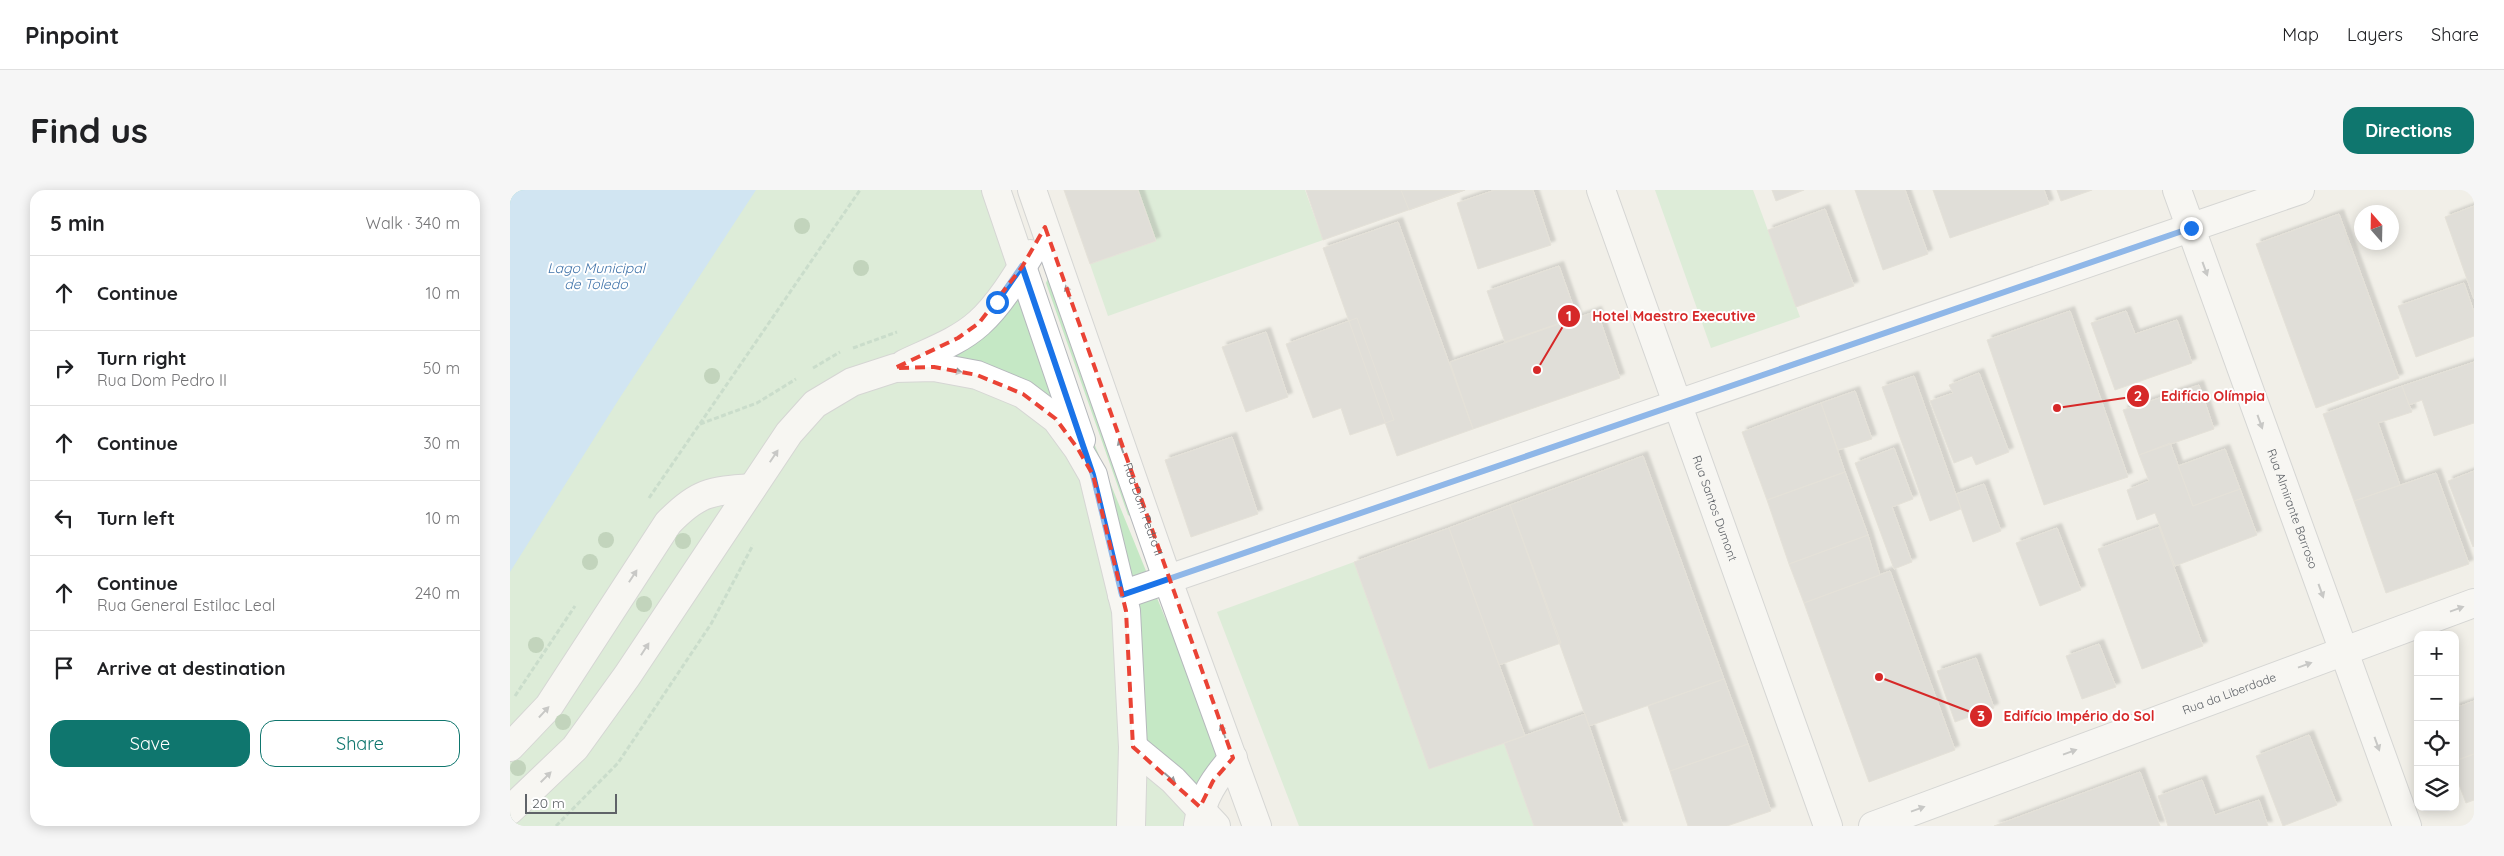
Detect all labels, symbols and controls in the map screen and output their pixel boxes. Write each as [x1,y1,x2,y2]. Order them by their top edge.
text: Pinpoint [25,20,119,50]
text: Map [2282,23,2319,46]
text: Layers [2347,23,2403,46]
text: Share [2431,23,2479,46]
button: Directions [2343,107,2474,154]
text: Find us [30,108,148,152]
north arrow [2354,205,2399,250]
text: 5 min [50,210,105,236]
text: Walk · 340 m [366,213,460,233]
route end [2180,217,2203,240]
water label: Lago Municipal de Toledo [547,259,647,293]
one-way arrow [2201,262,2209,277]
icon: ahead [50,279,78,307]
text: Continue [97,281,178,305]
text: 10 m [426,283,460,303]
one-way arrow [1064,285,1071,300]
route start [986,291,1009,314]
callout: Hotel Maestro Executive [1557,302,1765,331]
text: 1 [1566,306,1572,325]
text: Hotel Maestro Executive [1592,307,1756,325]
text: Turn right [97,346,186,370]
icon: right [50,354,78,382]
text: 50 m [423,358,460,378]
one-way arrow [948,367,964,375]
text: Rua Dom Pedro II [97,370,227,390]
callout: Edifício Olímpia [2126,382,2275,411]
text: 2 [2134,386,2142,405]
text: Edifício Olímpia [2161,387,2265,405]
one-way arrow [2256,415,2264,430]
icon: ahead [50,429,78,457]
text: Continue [97,431,178,455]
text: 30 m [423,433,460,453]
one-way arrow [1117,438,1125,453]
street label: Rua Almirante Barroso [2264,447,2321,571]
one-way arrow [769,449,779,462]
street label: Rua Santos Dumont [1689,453,1741,563]
street label: Rua Dom Pedro II [1120,461,1167,558]
icon: left [50,504,78,532]
text: Turn left [97,506,175,530]
text: 10 m [426,508,460,528]
one-way arrow [629,570,638,583]
text: Continue [97,571,178,595]
icon: ahead [50,579,78,607]
text: 240 m [414,583,460,603]
one-way arrow [2317,584,2325,599]
text: Rua General Estilac Leal [97,595,275,615]
one-way arrow [2450,605,2465,613]
map controls [2414,631,2459,811]
button: + [2414,631,2459,676]
one-way arrow [640,642,650,656]
icon: arrive [50,654,78,682]
text: Arrive at destination [97,656,286,680]
one-way arrow [2298,661,2313,669]
street label: Rua da Liberdade [2180,669,2278,718]
button: − [2414,676,2459,721]
callout: Edifício Império do Sol [1968,701,2164,730]
one-way arrow [538,706,550,718]
text: 3 [1977,706,1985,725]
text: Edifício Império do Sol [2004,707,2154,725]
button: Save [50,720,250,767]
button: Share [260,720,460,767]
button: locate [2414,721,2459,766]
one-way arrow [1219,723,1226,738]
one-way arrow [2373,737,2381,752]
one-way arrow [2063,748,2078,755]
button: layers [2414,766,2459,811]
one-way arrow [539,771,551,783]
one-way arrow [1164,772,1176,784]
scale bar [525,791,618,814]
text: 20 m [532,794,565,812]
one-way arrow [1911,805,1926,813]

